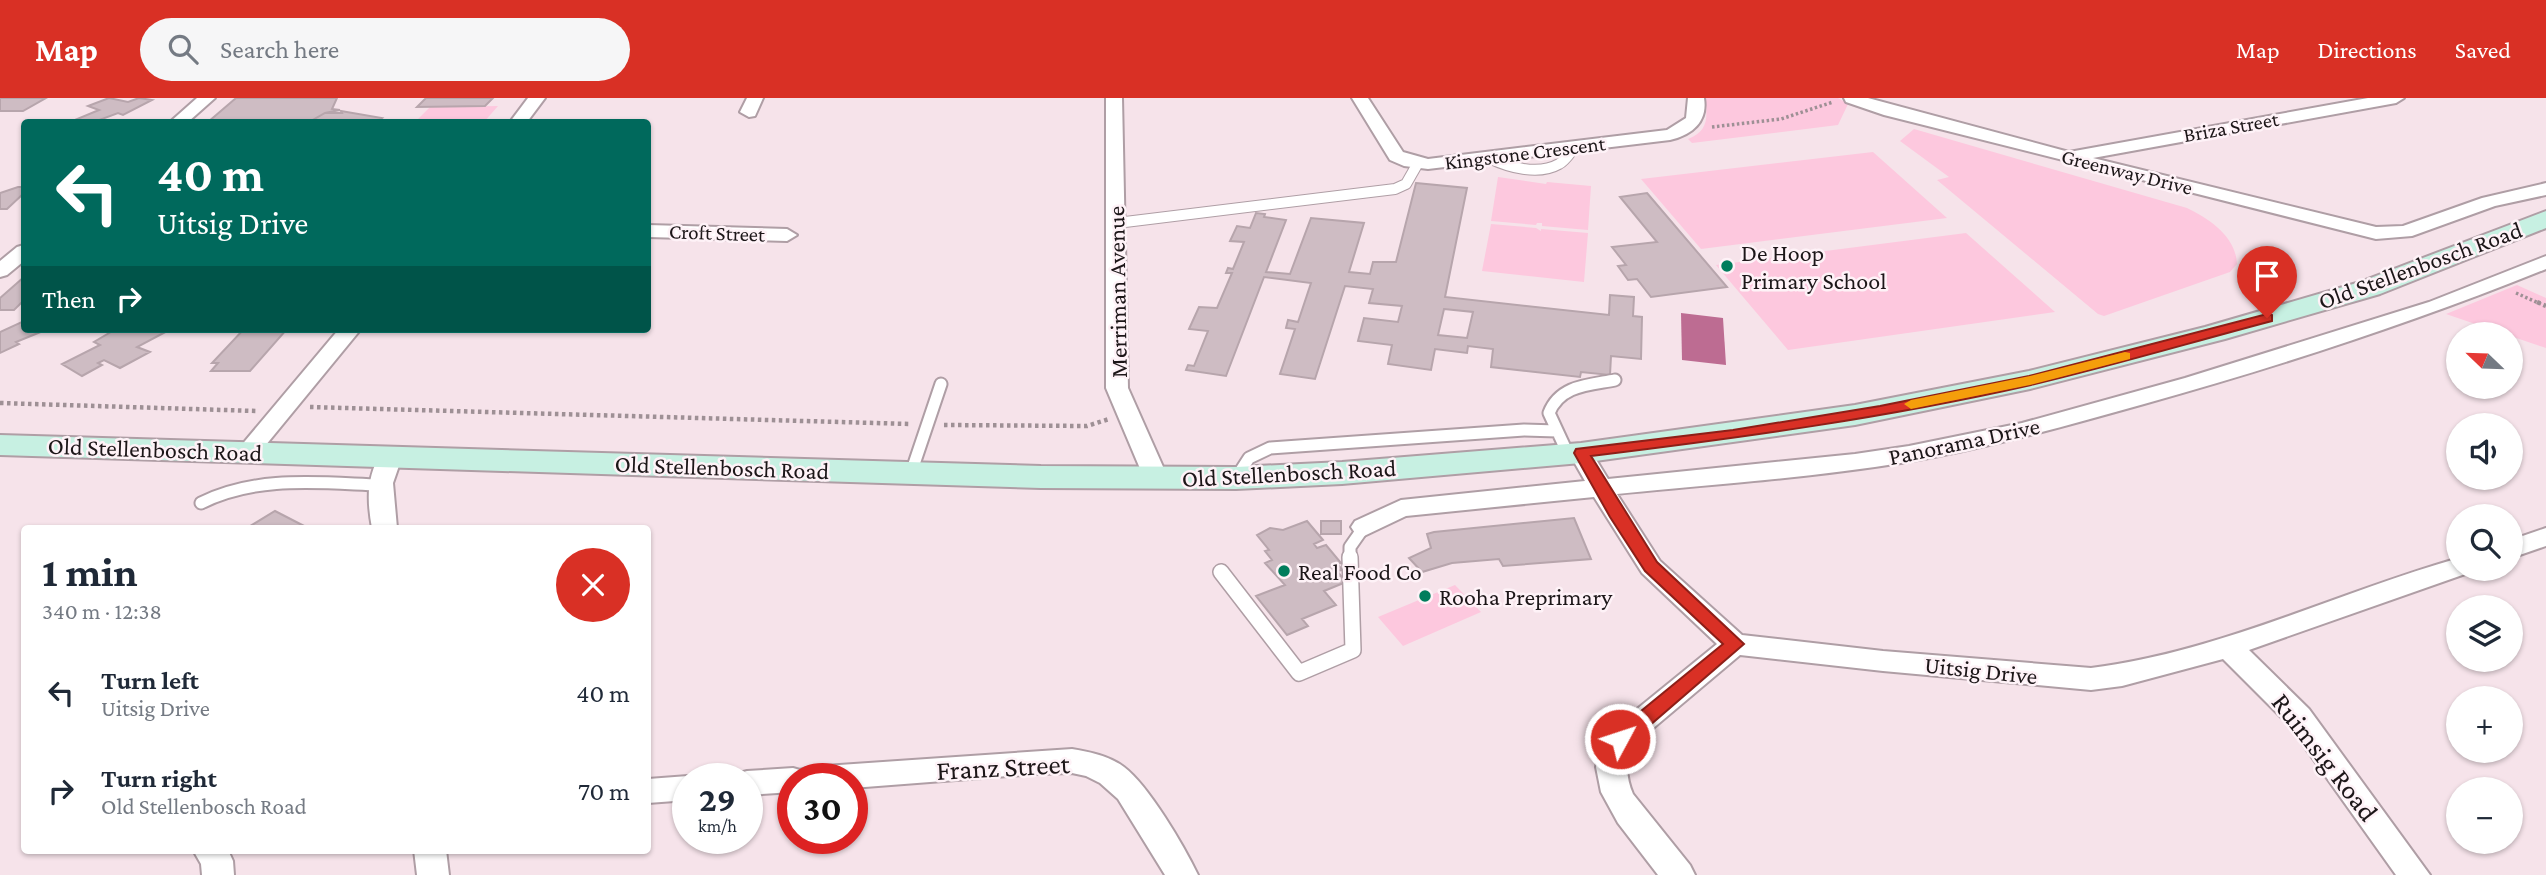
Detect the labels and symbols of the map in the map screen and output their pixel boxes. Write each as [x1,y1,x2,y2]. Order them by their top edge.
street label: Briza Street [2182,107,2281,147]
street label: Kingstone Crescent [1443,131,1608,175]
street label: Greenway Drive [2059,144,2195,200]
street label: Merriman Avenue [1102,206,1132,378]
street label: Old Stellenbosch Road [2315,215,2526,314]
street label: Croft Street [669,219,766,247]
place label: De Hoop Primary School [1741,239,1886,294]
pin [2237,246,2297,318]
marker: De Hoop Primary School [1719,258,1735,274]
north arrow [2446,322,2524,399]
street label: Panorama Drive [1886,412,2042,470]
street label: Old Stellenbosch Road [47,432,263,466]
street label: Old Stellenbosch Road [614,450,830,484]
street label: Old Stellenbosch Road [1181,454,1397,492]
place label: Real Food Co [1298,558,1422,585]
marker: Real Food Co [1276,563,1292,579]
place label: Rooha Preprimary [1439,583,1613,610]
marker: Rooha Preprimary [1417,588,1433,604]
street label: Uitsig Drive [1923,651,2039,689]
street label: Ruimsig Road [2265,687,2385,827]
position arrow [1583,702,1657,776]
street label: Franz Street [935,748,1071,786]
speed limit sign: 30 [777,763,868,854]

